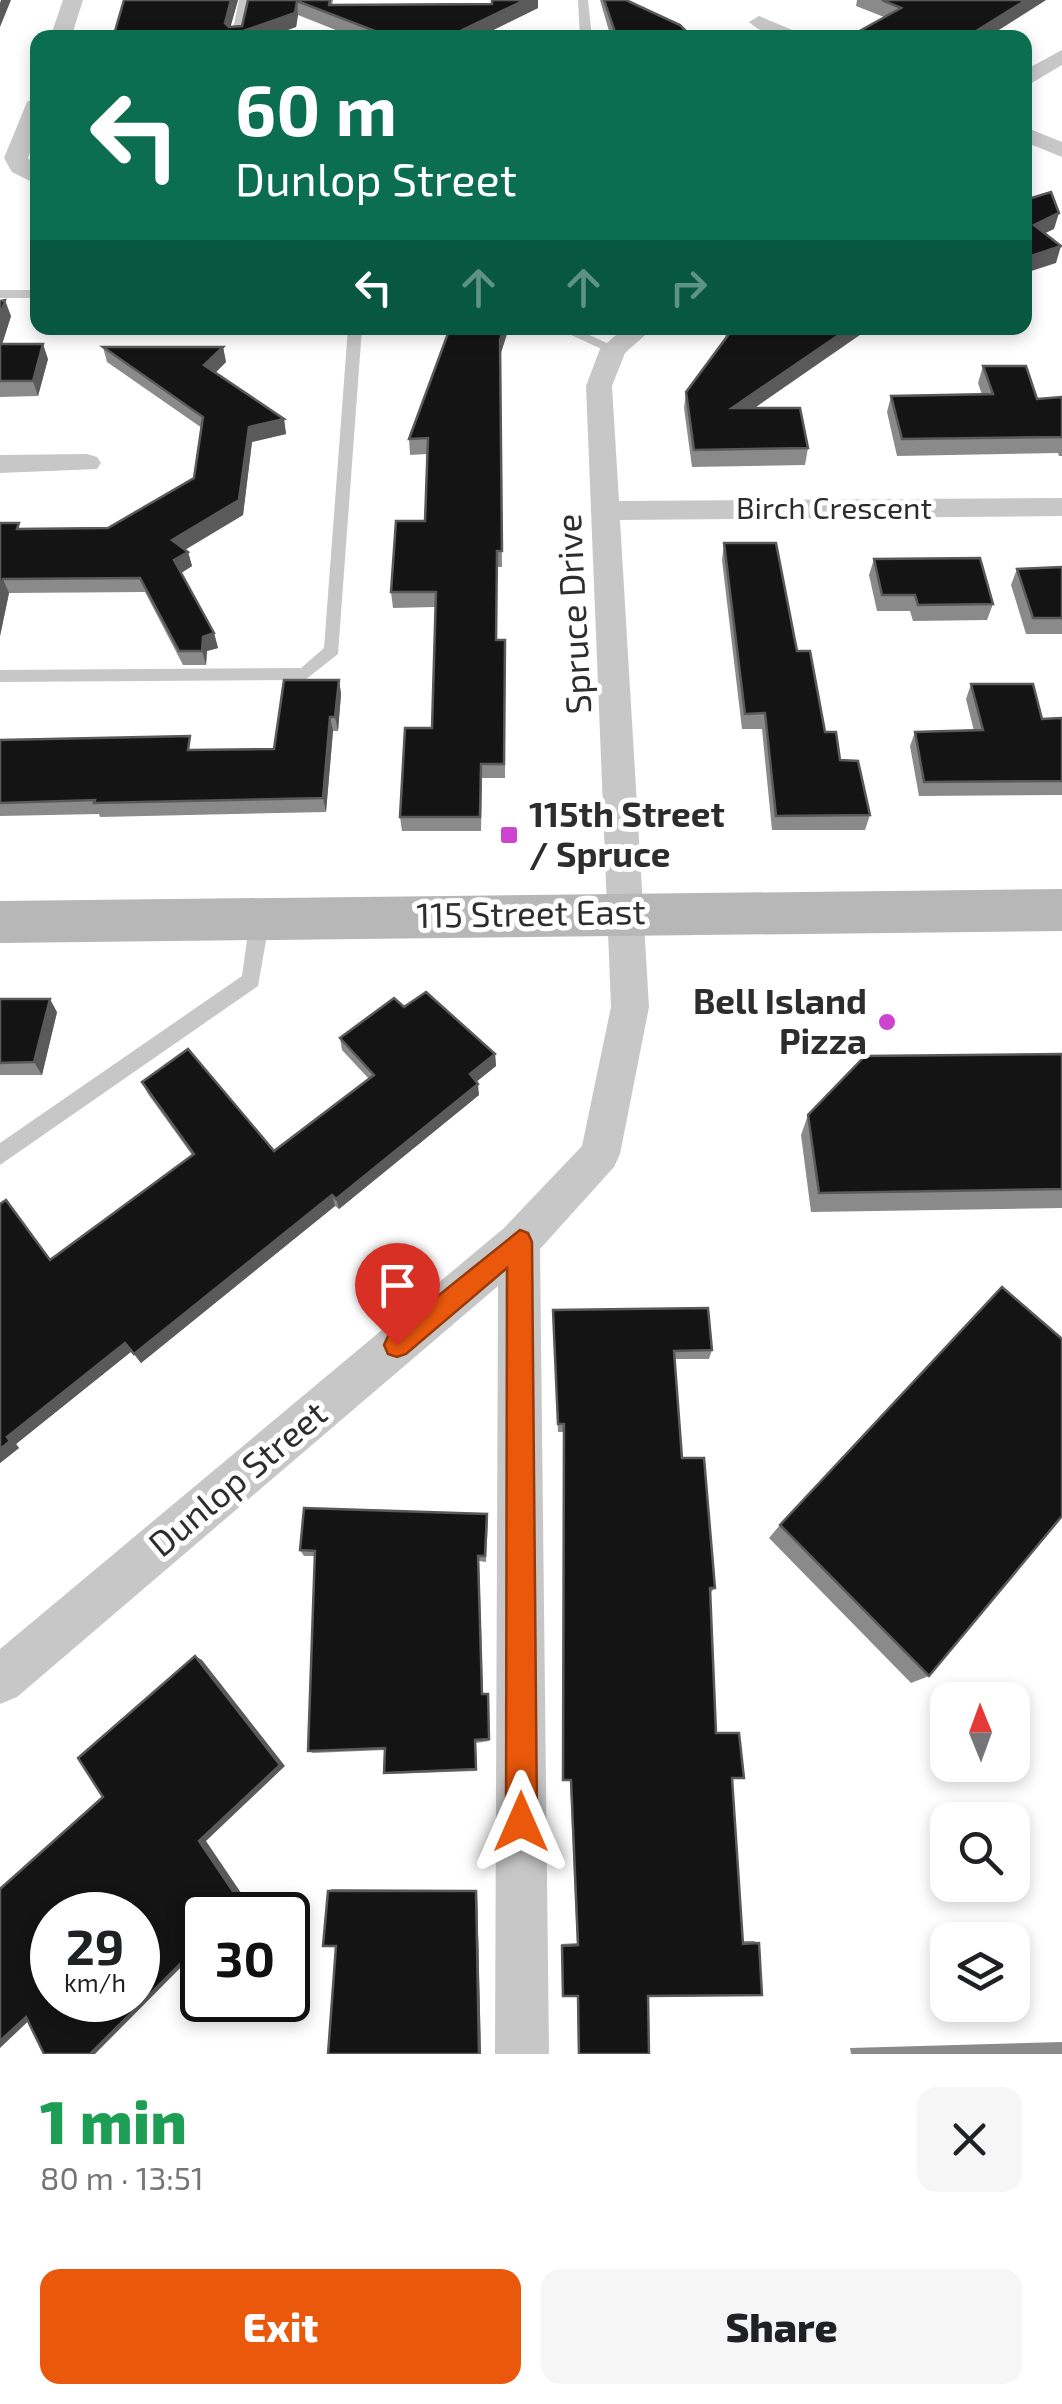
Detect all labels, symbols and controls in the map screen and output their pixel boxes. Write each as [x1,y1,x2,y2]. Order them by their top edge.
text: 60 m [235,66,397,150]
icon: left [70,70,200,200]
text: Dunlop Street [235,151,517,205]
icon: left [346,260,401,315]
icon: ahead [451,260,506,315]
icon: ahead [556,260,611,315]
icon: right [661,260,716,315]
street label: Birch Crescent [736,489,932,525]
street label: Spruce Drive [546,513,598,715]
place label: 115th Street / Spruce [529,792,725,874]
marker: 115th Street / Spruce [498,824,520,846]
street label: 115 Street East [416,889,646,935]
place label: Bell Island Pizza [693,979,867,1061]
marker: Bell Island Pizza [876,1011,898,1033]
pin [355,1243,440,1346]
icon: arrive [370,1258,425,1313]
street label: Dunlop Street [139,1391,334,1564]
north arrow [930,1682,1030,1782]
map controls [930,1682,1030,2022]
position arrow [469,1770,573,1874]
button: search [930,1802,1030,1902]
speed limit sign: 30 [180,1892,310,2022]
text: 29 [66,1915,124,1975]
button: layers [930,1922,1030,2022]
text: km/h [64,1967,126,1997]
text: 1 min [40,2084,187,2156]
button: close [917,2087,1022,2192]
text: 80 m · 13:51 [40,2158,204,2196]
button: Exit [40,2269,521,2384]
button: Share [541,2269,1022,2384]

